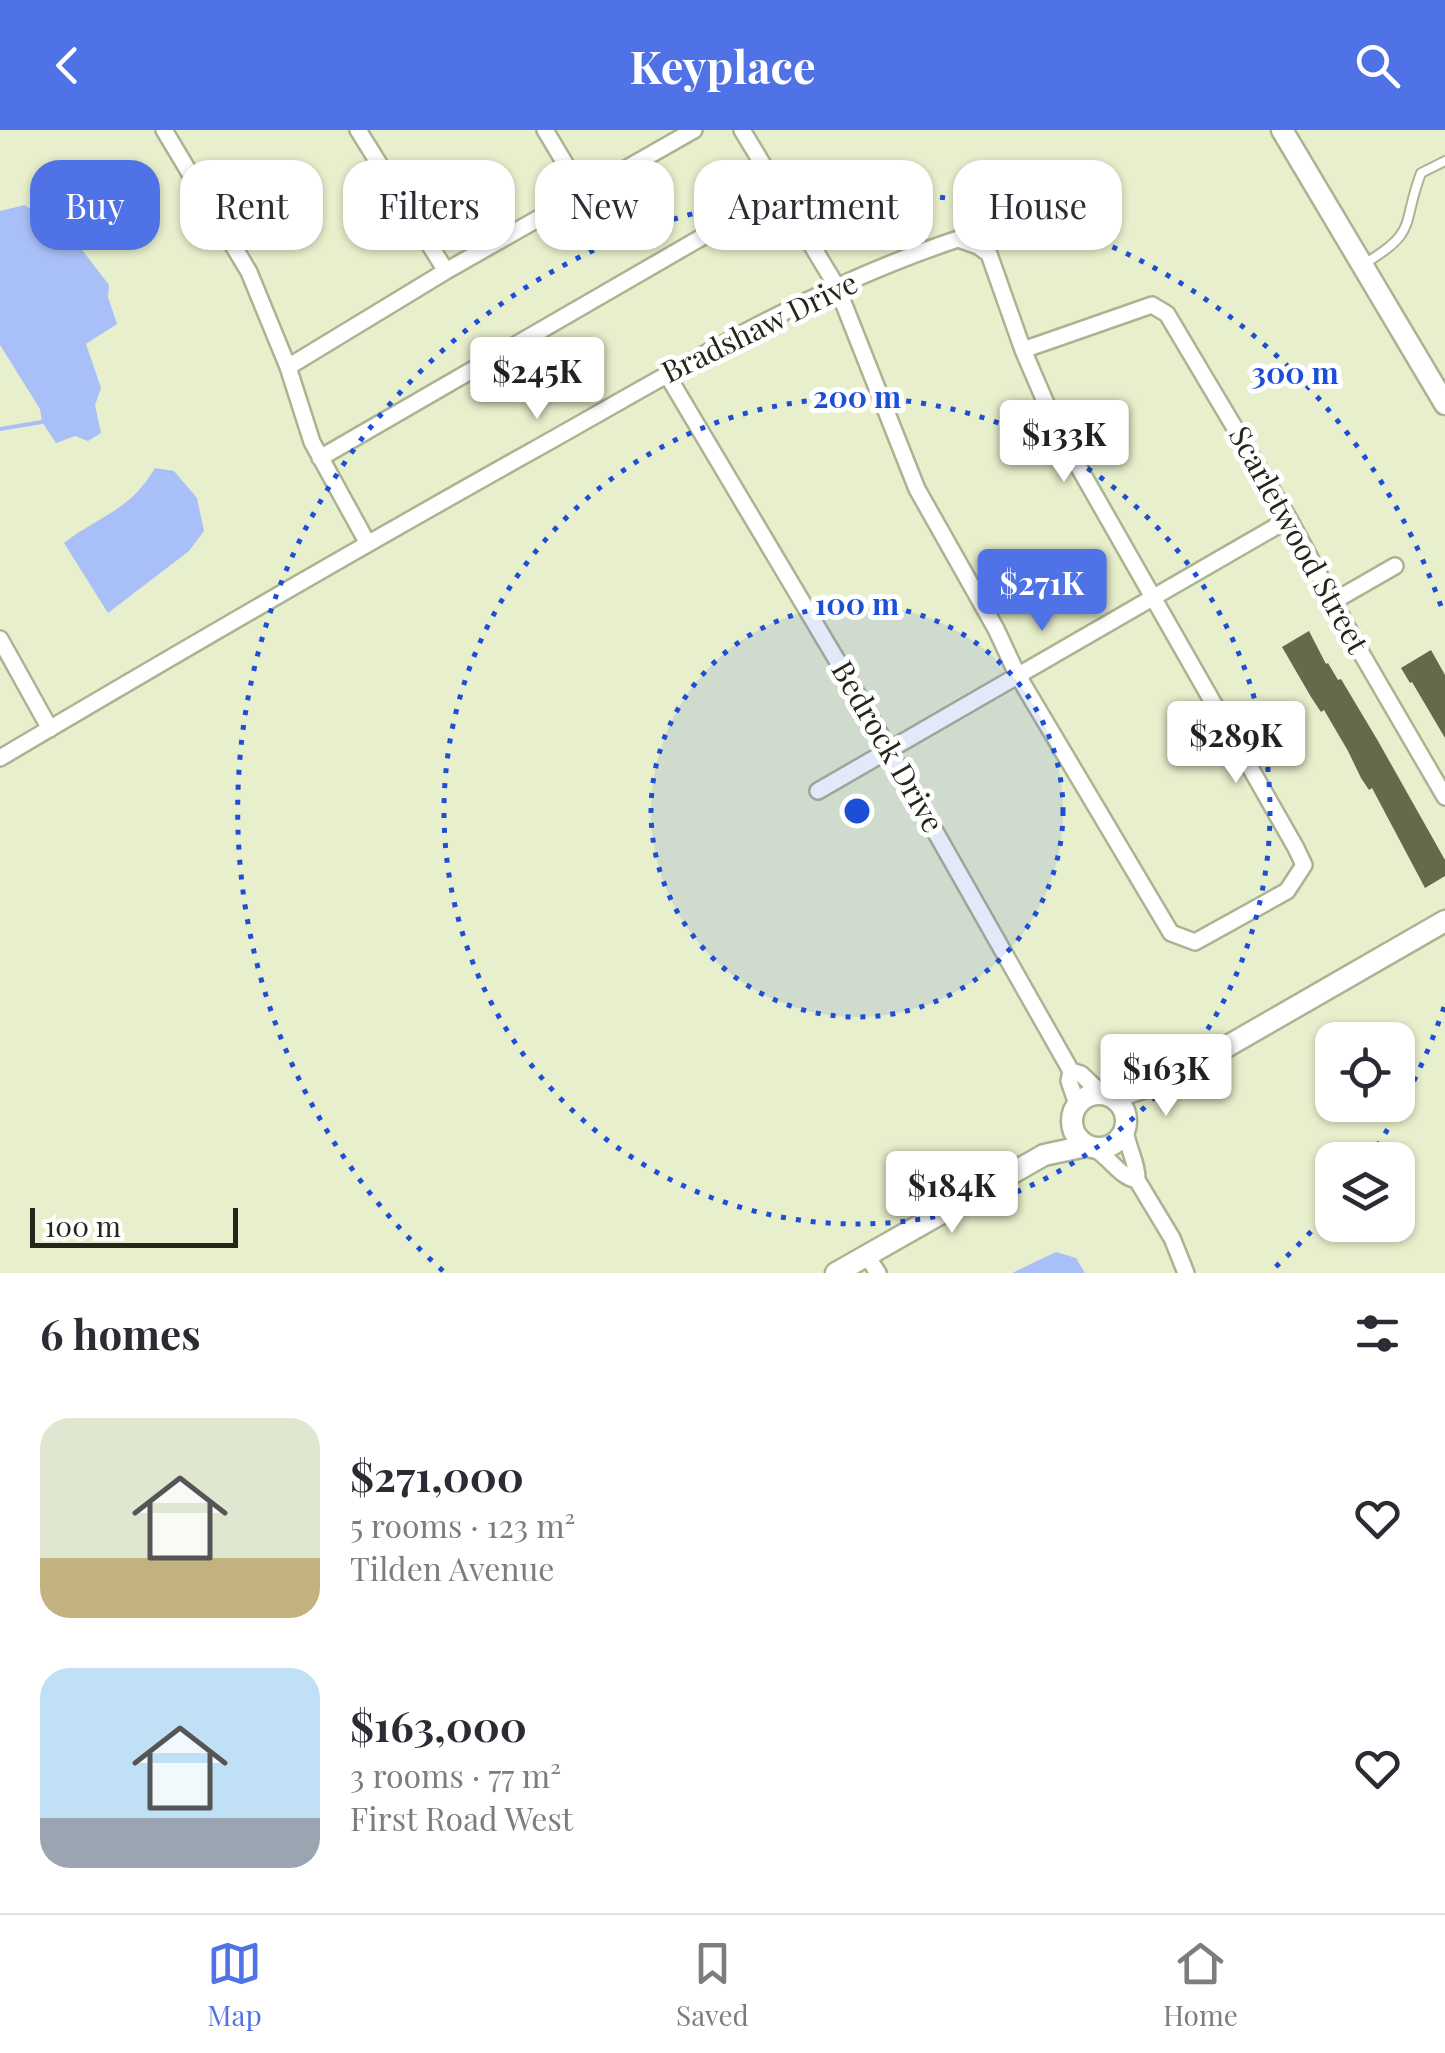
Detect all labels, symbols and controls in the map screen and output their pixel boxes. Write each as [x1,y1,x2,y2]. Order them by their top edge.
text: Keyplace [629,35,816,95]
icon: back [40,38,95,93]
icon: search [1350,38,1405,93]
chip: Buy [30,160,160,250]
chip: Rent [180,160,323,250]
chip: Filters [343,160,515,250]
chip: New [535,160,674,250]
chip: Apartment [694,160,933,250]
chip: House [953,160,1122,250]
street label: Bradshaw Drive [654,261,864,391]
pin: $245K [467,337,607,422]
text: $245K [492,348,582,391]
text: 300 m [1251,352,1339,392]
text: 200 m [813,376,901,416]
pin: $133K [994,400,1134,485]
text: $133K [1022,411,1106,454]
street label: Scarletwood Street [1221,418,1379,660]
pin: $271K [972,549,1112,634]
text: $271K [1000,560,1084,603]
text: 100 m [815,583,899,623]
street label: Bedrock Drive [823,653,954,839]
pin: $289K [1166,701,1306,786]
text: $289K [1189,712,1283,755]
centre of rings [839,793,875,829]
map controls [1315,1022,1415,1242]
button: locate [1315,1022,1415,1122]
pin: $163K [1096,1034,1236,1119]
text: $163K [1122,1045,1210,1088]
button: layers [1315,1142,1415,1242]
pin: $184K [882,1151,1022,1236]
text: $184K [908,1162,996,1205]
scale bar [30,1203,238,1248]
text: 100 m [45,1207,121,1244]
text: 6 homes [40,1305,201,1361]
icon: filters [1350,1306,1405,1361]
text: $271,000 [350,1447,524,1503]
icon: home [120,1458,240,1578]
icon: heart [1350,1491,1405,1546]
text: 5 rooms · 123 m² [350,1503,575,1546]
text: Tilden Avenue [350,1546,554,1589]
text: $163,000 [350,1697,527,1753]
icon: home [120,1708,240,1828]
icon: heart [1350,1741,1405,1796]
text: 3 rooms · 77 m² [350,1753,561,1796]
text: First Road West [350,1796,573,1839]
tab: Map [207,1936,262,2033]
tab: Saved [676,1936,749,2033]
tab: Home [1163,1936,1238,2033]

